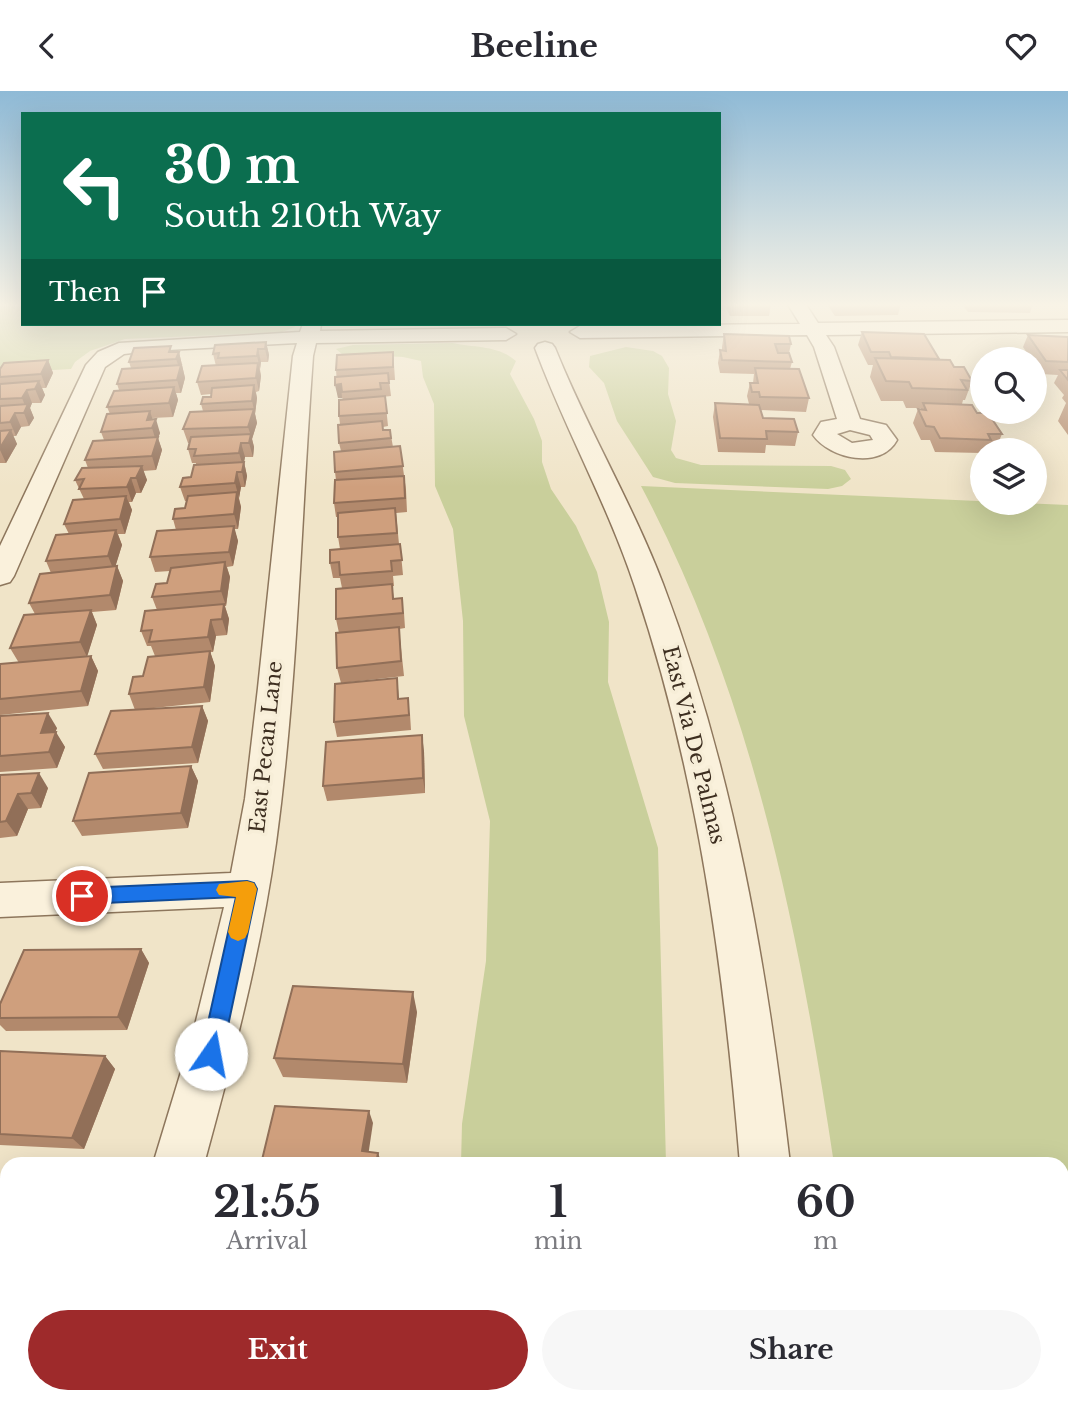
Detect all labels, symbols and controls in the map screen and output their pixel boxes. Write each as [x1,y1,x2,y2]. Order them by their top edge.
text: Beeline [470,26,598,66]
icon: back [28,27,66,65]
icon: heart [1002,27,1040,65]
text: 30 m [164,135,299,196]
icon: left [49,140,140,231]
text: South 210th Way [164,196,441,236]
icon: arrive [135,273,173,311]
text: Then [49,276,121,308]
map controls [970,347,1047,515]
button: search [970,347,1047,424]
button: layers [970,438,1047,515]
street label: East Via De Palmas [657,643,731,847]
street label: East Pecan Lane [244,660,288,834]
pin [52,866,112,926]
icon: arrive [63,877,101,915]
position arrow [174,1017,248,1091]
text: 21:55 [213,1176,321,1228]
text: 1 [549,1176,567,1228]
text: 60 [796,1176,856,1228]
text: Arrival [226,1227,308,1255]
text: min [534,1227,582,1255]
text: m [813,1227,838,1255]
button: Exit [28,1310,528,1390]
button: Share [542,1310,1041,1390]

